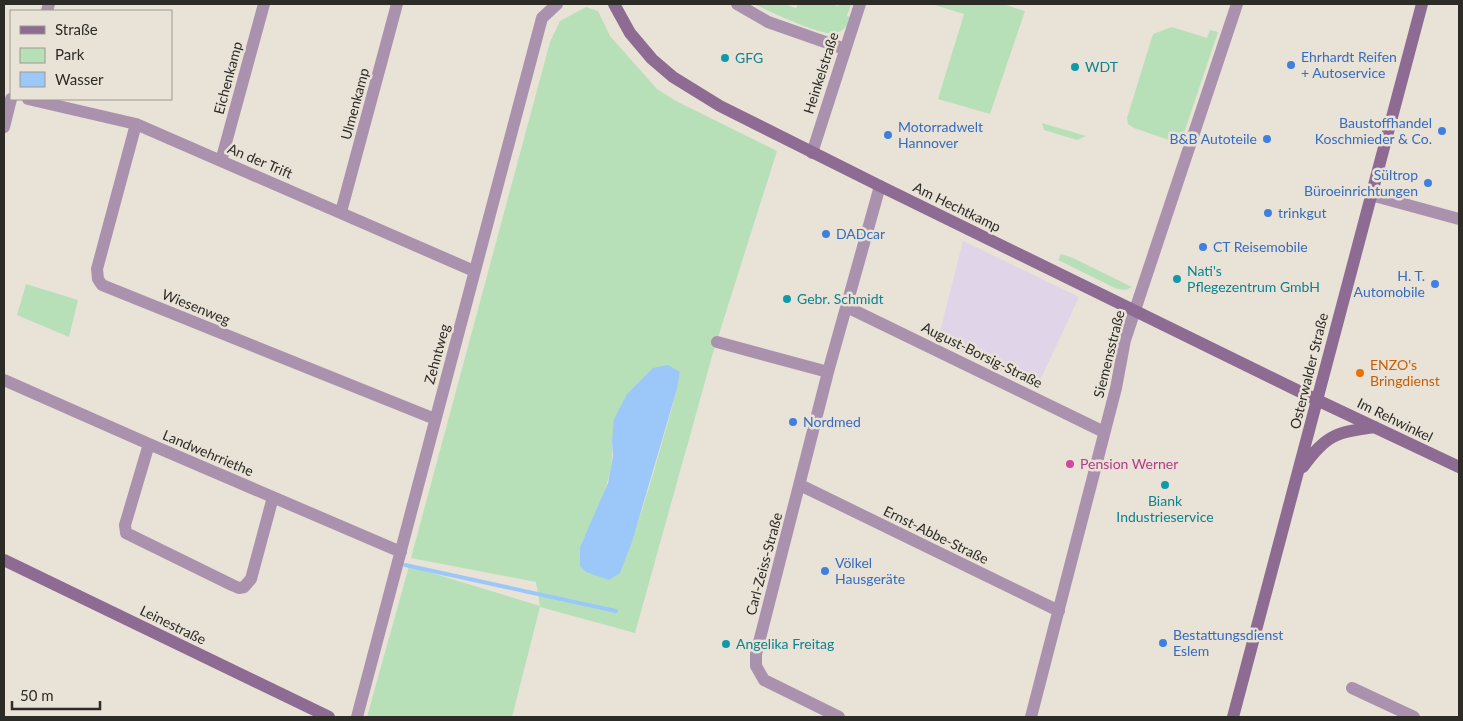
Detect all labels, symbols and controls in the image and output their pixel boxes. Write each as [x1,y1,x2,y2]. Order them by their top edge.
legend [10,10,172,100]
text: Straße [55,20,98,38]
street label: Heinkelstraße [799,30,842,116]
street label: Eichenkamp [210,40,245,116]
text: Park [55,45,85,63]
place label: Ehrhardt Reifen + Autoservice [1301,48,1397,81]
place label: GFG [735,49,763,66]
marker: GFG [719,52,731,64]
place label: WDT [1085,58,1119,75]
marker: Ehrhardt Reifen + Autoservice [1285,59,1297,71]
marker: WDT [1069,61,1081,73]
street label: Ulmenkamp [337,66,372,142]
text: Wasser [55,70,104,88]
place label: Baustoffhandel Koschmieder & Co. [1315,114,1432,147]
place label: Motorradwelt Hannover [898,118,983,151]
marker: Baustoffhandel Koschmieder & Co. [1436,125,1448,137]
marker: Motorradwelt Hannover [882,129,894,141]
place label: B&B Autoteile [1169,130,1257,147]
marker: B&B Autoteile [1261,133,1273,145]
street label: An der Trift [225,139,296,182]
place label: Sültrop Büroeinrichtungen [1304,166,1418,199]
marker: Sültrop Büroeinrichtungen [1422,177,1434,189]
street label: Am Hechtkamp [911,178,1004,235]
place label: trinkgut [1278,204,1327,221]
marker: trinkgut [1262,207,1274,219]
place label: DADcar [836,225,885,242]
marker: DADcar [820,228,832,240]
place label: CT Reisemobile [1213,238,1308,255]
marker: CT Reisemobile [1197,241,1209,253]
place label: Nati's Pflegezentrum GmbH [1187,262,1320,295]
place label: H. T. Automobile [1354,267,1425,300]
marker: Nati's Pflegezentrum GmbH [1171,273,1183,285]
marker: H. T. Automobile [1429,278,1441,290]
street label: Wiesenweg [160,285,233,328]
place label: Gebr. Schmidt [797,290,884,307]
marker: Gebr. Schmidt [781,293,793,305]
street label: Siemensstraße [1089,308,1128,399]
street label: Osterwalder Straße [1286,311,1331,431]
street label: August-Borsig-Straße [919,318,1045,391]
street label: Zehntweg [420,322,453,386]
place label: ENZO's Bringdienst [1370,356,1440,389]
marker: ENZO's Bringdienst [1354,367,1366,379]
street label: Im Rehwinkel [1355,394,1436,445]
place label: Nordmed [803,413,861,430]
marker: Nordmed [787,416,799,428]
street label: Landwehrriethe [160,426,256,479]
place label: Pension Werner [1080,455,1178,472]
marker: Pension Werner [1064,458,1076,470]
marker: Biank Industrieservice [1159,479,1171,491]
place label: Biank Industrieservice [1116,492,1214,525]
street label: Ernst-Abbe-Straße [881,502,991,567]
street label: Carl-Zeiss-Straße [742,511,785,617]
place label: Völkel Hausgeräte [835,554,905,587]
marker: Völkel Hausgeräte [819,565,831,577]
street label: Leinestraße [138,601,209,648]
place label: Bestattungsdienst Eslem [1173,626,1283,659]
place label: Angelika Freitag [736,635,834,652]
marker: Bestattungsdienst Eslem [1157,637,1169,649]
marker: Angelika Freitag [720,638,732,650]
scale bar [12,678,100,710]
text: 50 m [20,686,54,704]

